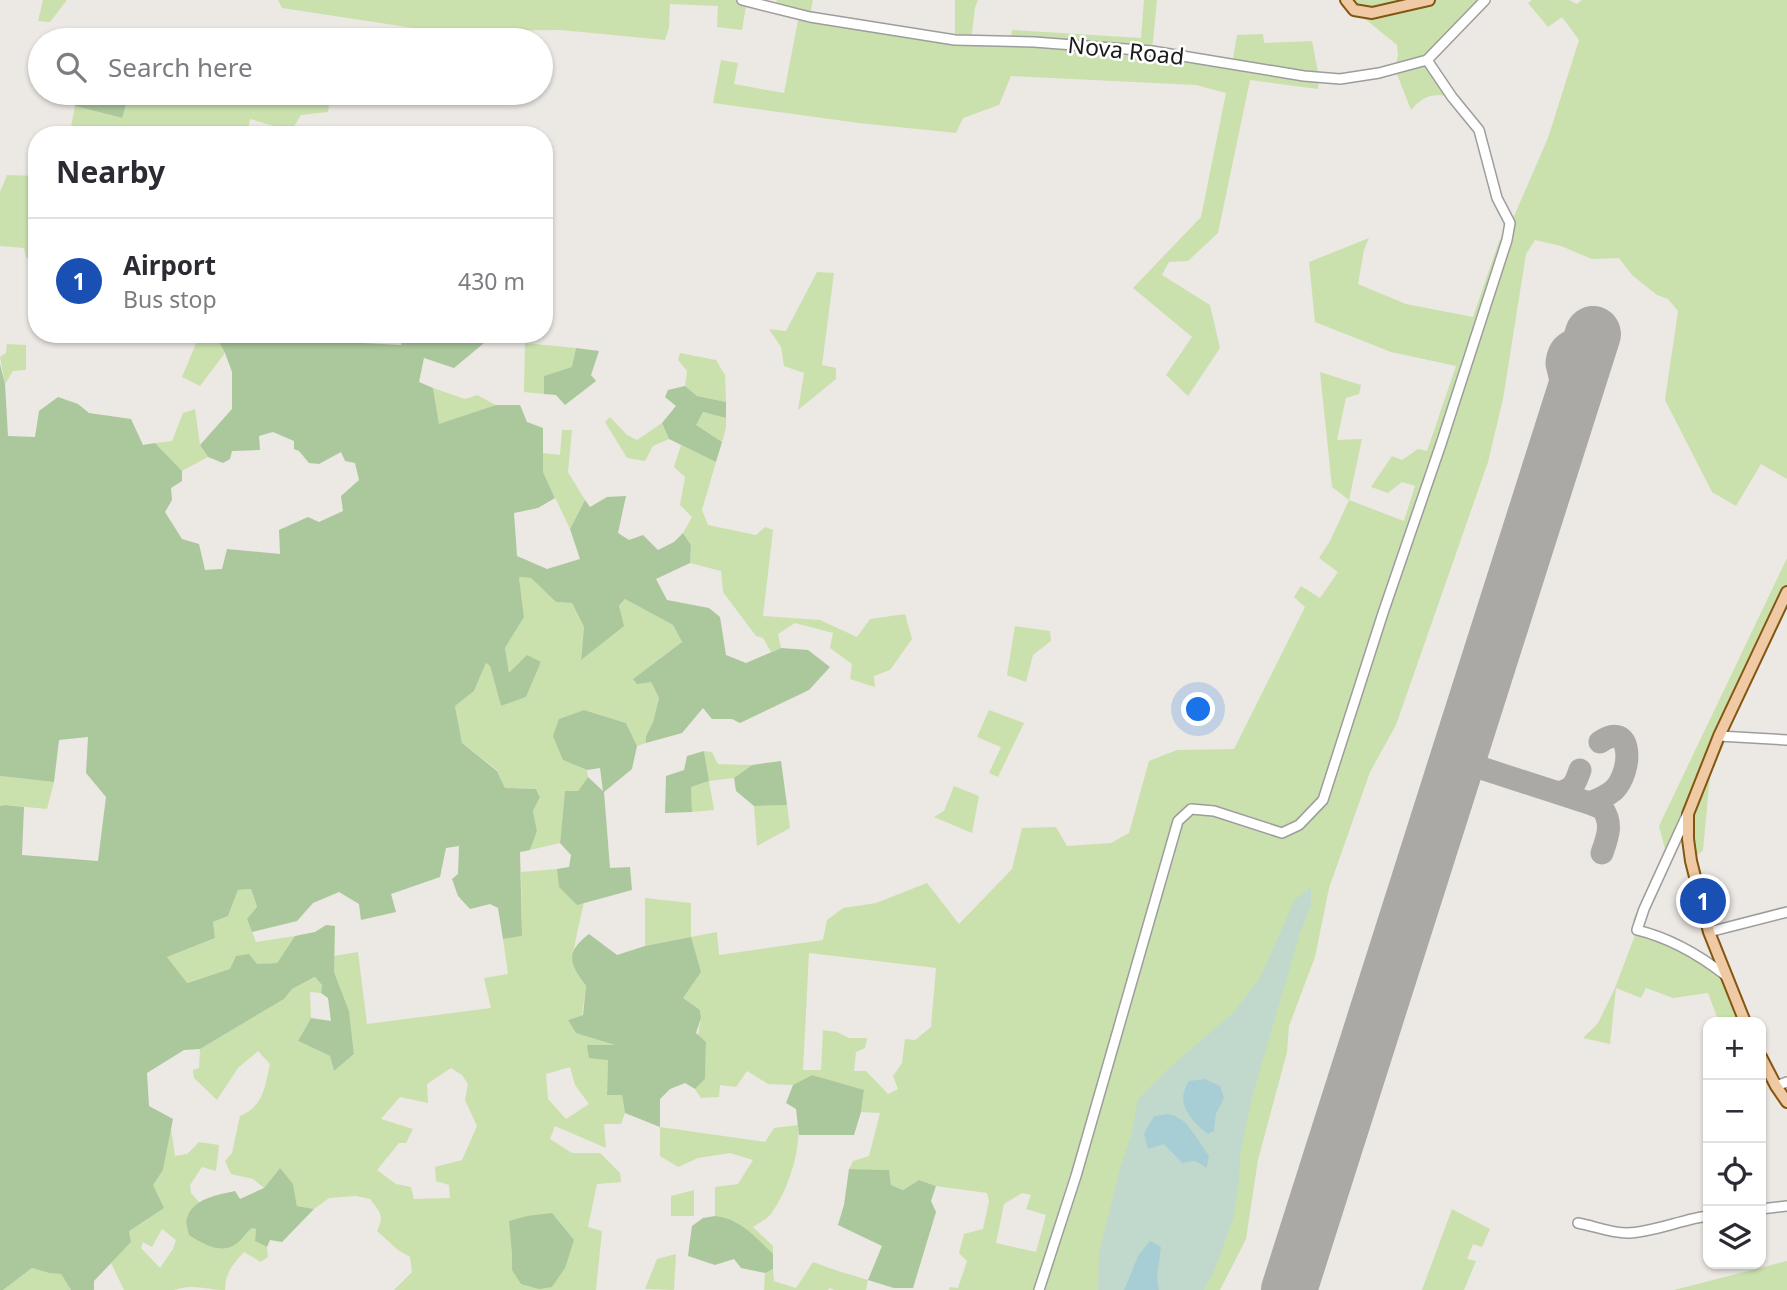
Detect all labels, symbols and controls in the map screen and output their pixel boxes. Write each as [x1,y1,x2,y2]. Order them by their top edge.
search box [28,28,553,105]
street label: Nova Road [1066,28,1186,72]
icon: search [52,48,90,86]
text: Search here [108,49,253,85]
text: Nearby [56,151,165,192]
text: Airport [123,247,216,283]
text: 1 [72,265,86,297]
text: 430 m [458,265,525,297]
text: Bus stop [123,283,217,315]
your location [1181,692,1215,726]
pin: 1 [1680,875,1726,927]
map controls [1703,1017,1766,1269]
button: + [1703,1017,1766,1080]
button: − [1703,1080,1766,1143]
button: locate [1703,1143,1766,1206]
button: layers [1703,1206,1766,1269]

